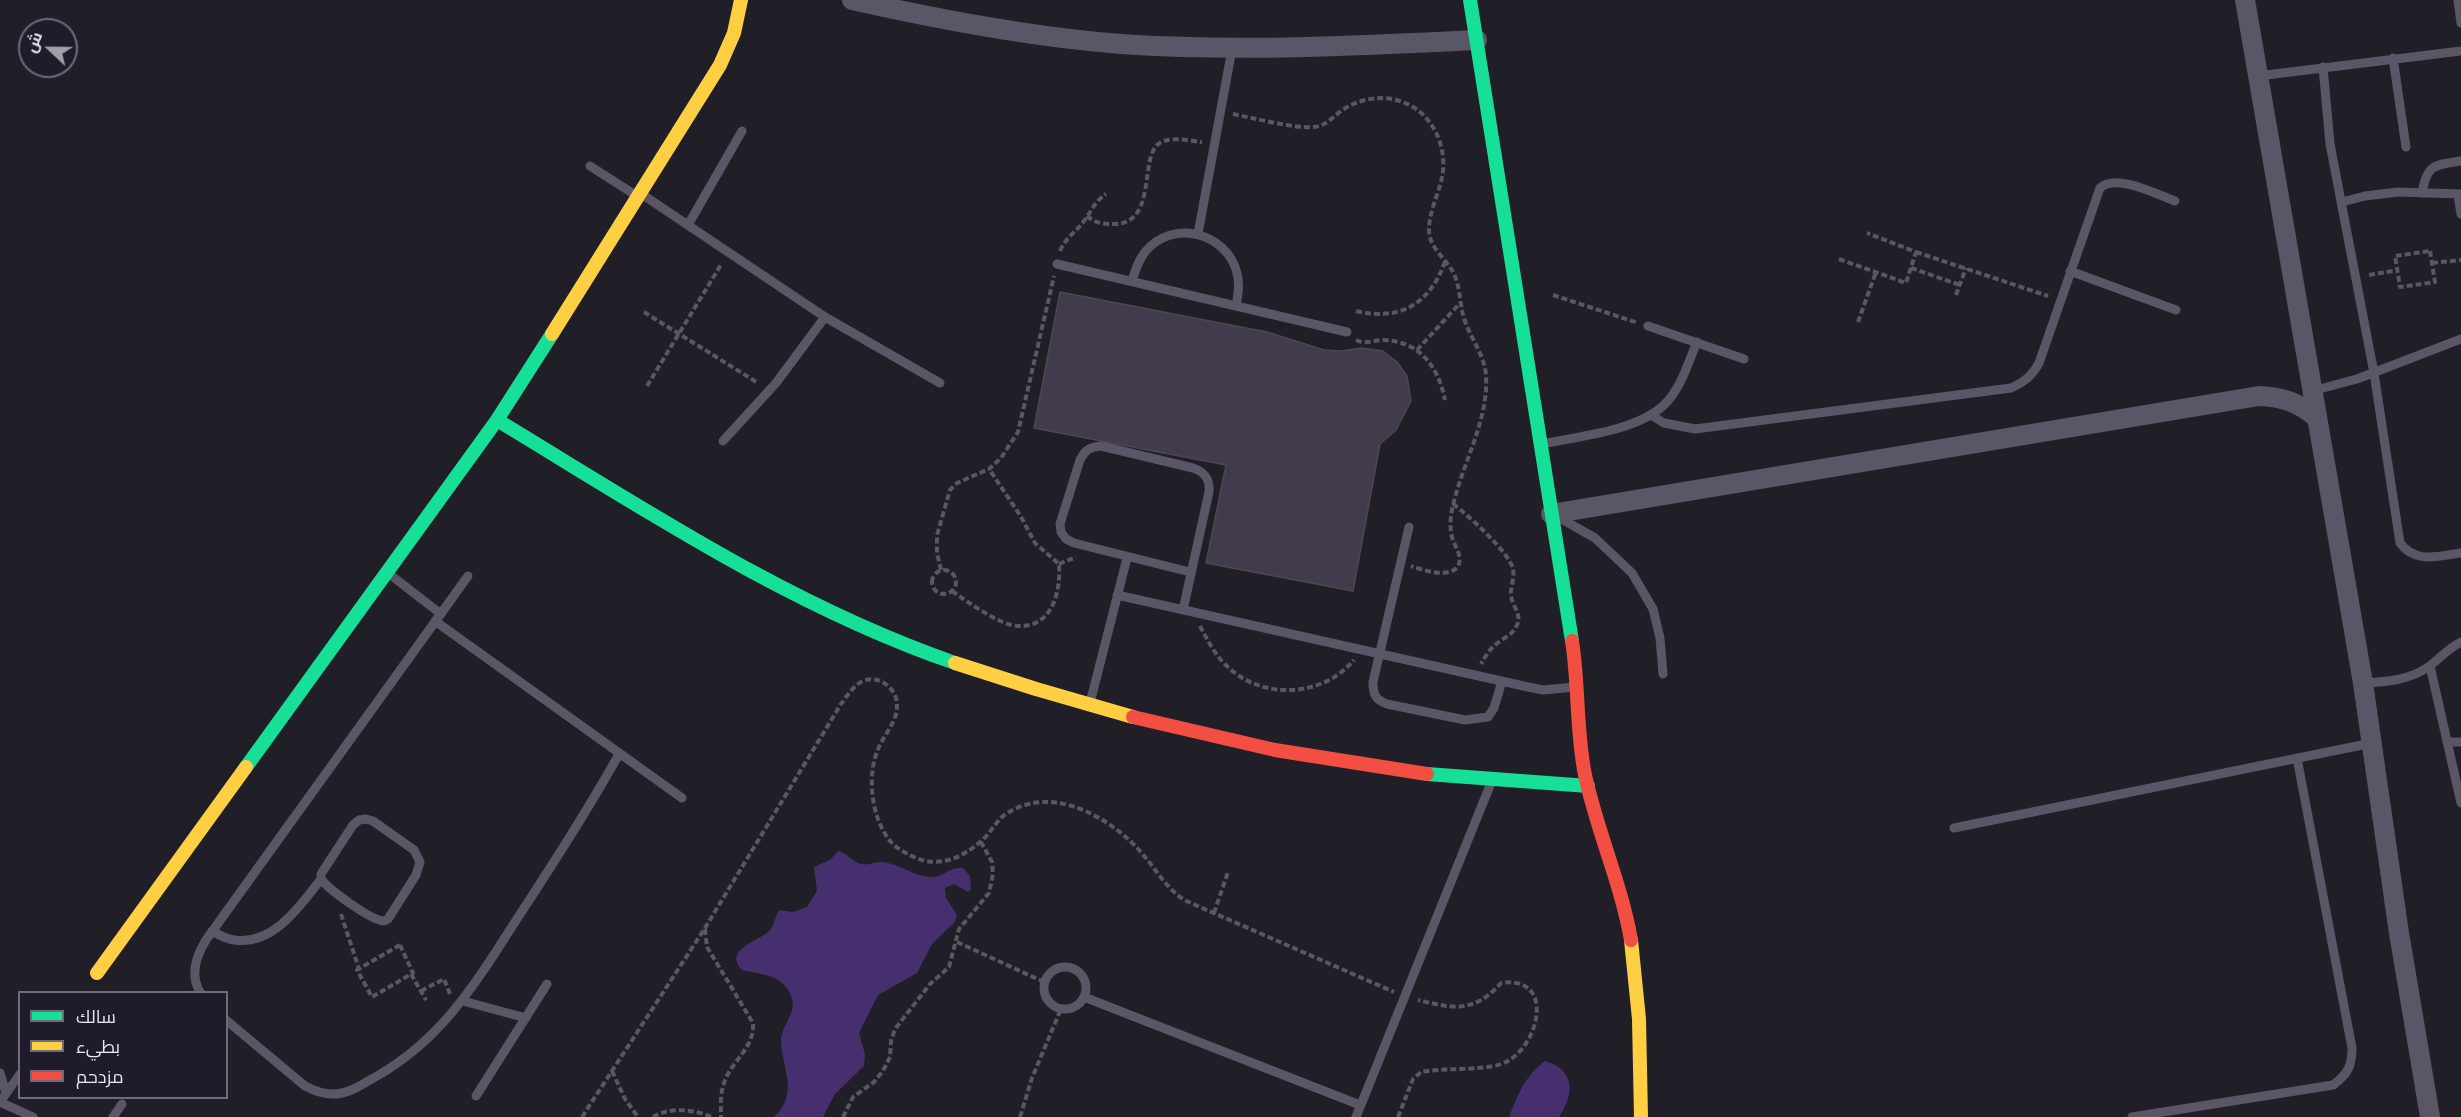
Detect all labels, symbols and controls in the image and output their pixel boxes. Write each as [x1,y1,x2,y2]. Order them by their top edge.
north arrow [18,18,78,78]
text: ش [19,28,47,56]
legend [18,991,228,1099]
text: سالك [76,1004,116,1029]
text: بطيء [76,1034,120,1059]
text: مزدحم [76,1064,124,1089]

